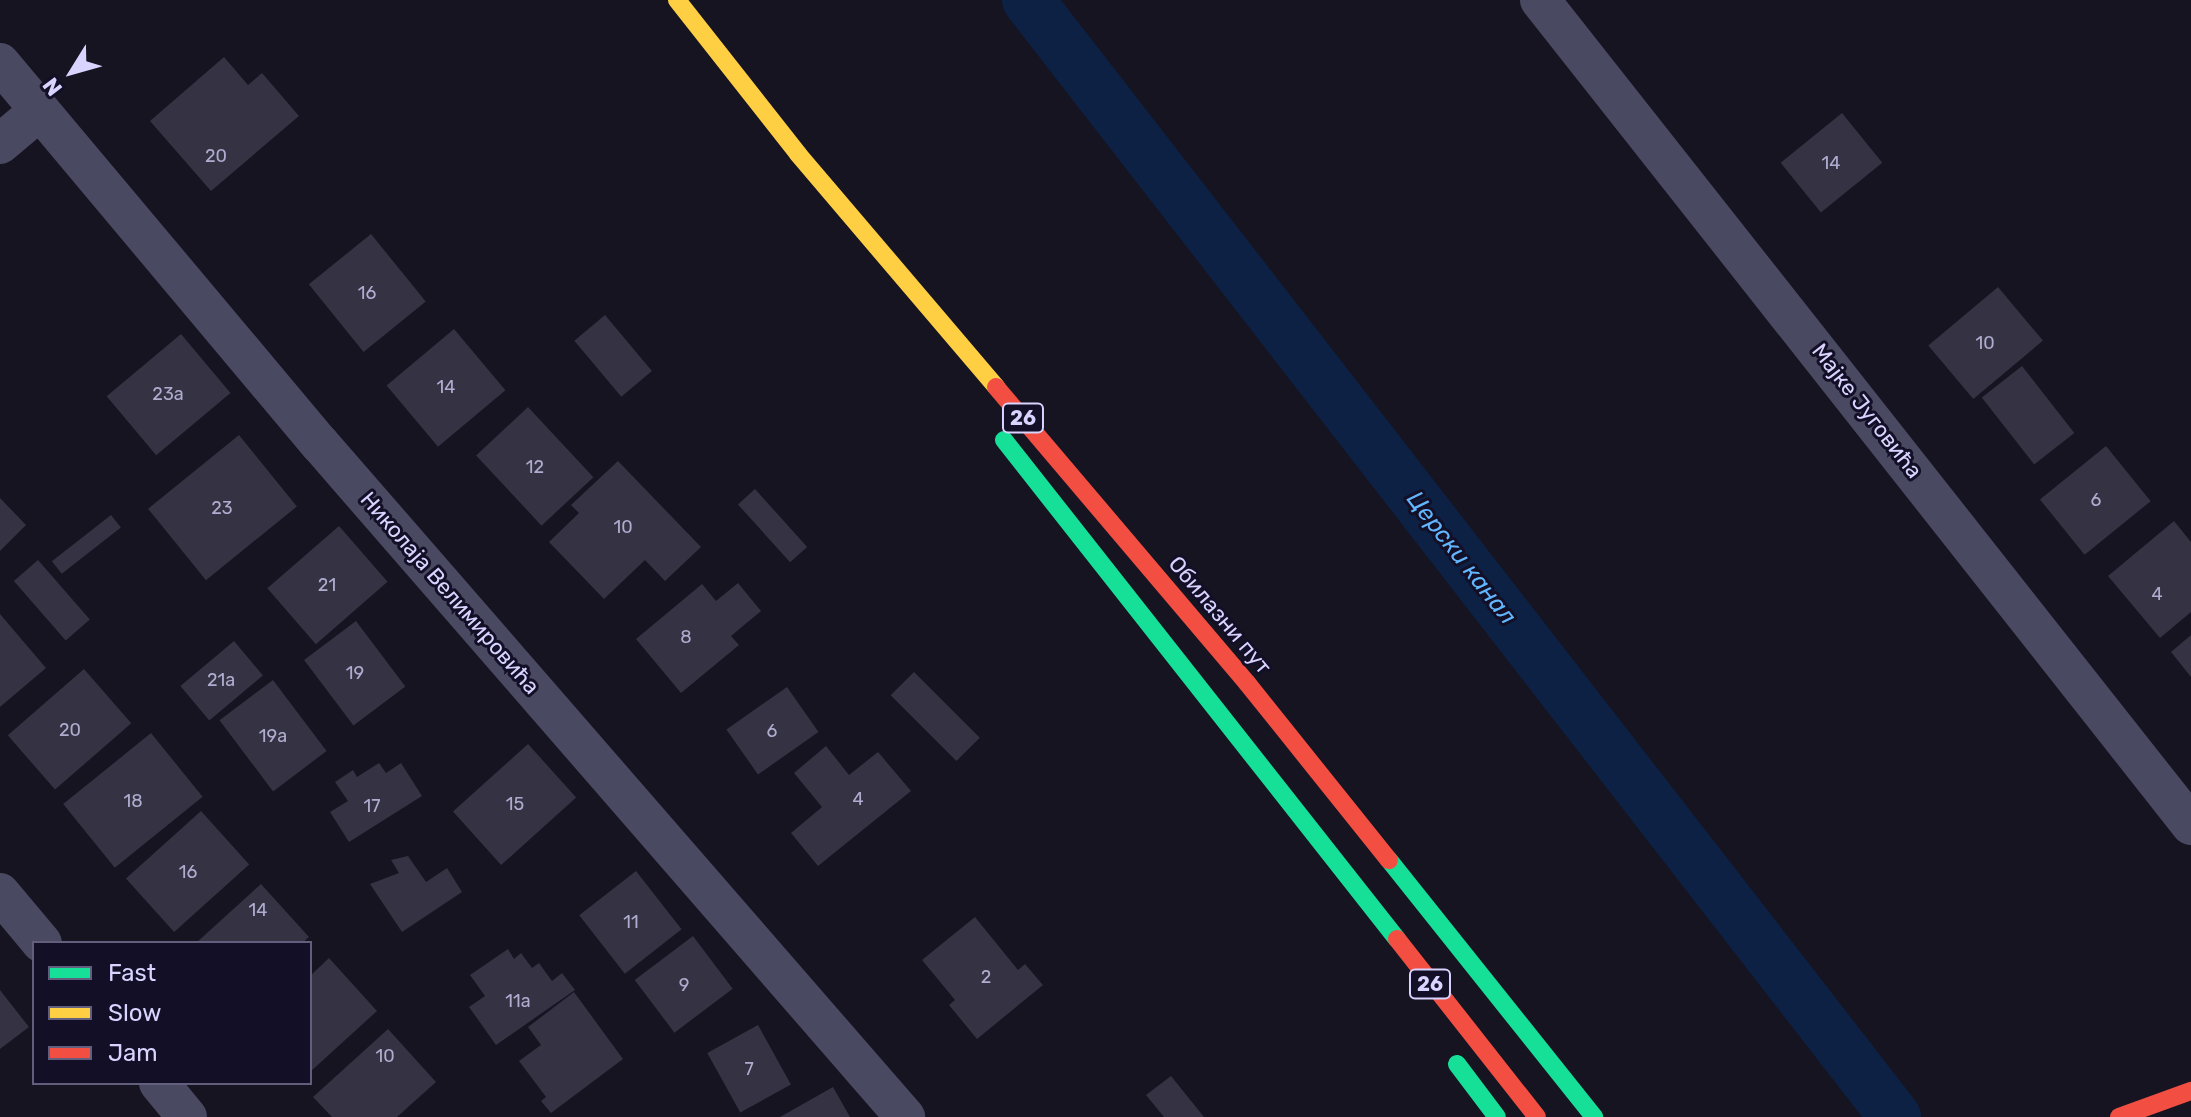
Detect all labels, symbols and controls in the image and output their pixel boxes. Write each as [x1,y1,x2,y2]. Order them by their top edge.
north arrow [32,32,112,112]
text: N [37,72,68,101]
house number: 20 [205,145,227,167]
house number: 14 [1822,152,1840,174]
house number: 16 [358,282,376,304]
house number: 10 [1975,332,1995,354]
street label: Мајке Југовића [1806,338,1928,484]
house number: 14 [437,376,455,398]
house number: 23a [152,383,184,405]
road number: 26 [1001,402,1045,434]
house number: 12 [526,456,544,478]
street label: Николаја Велимировића [355,486,545,700]
water label: Церски канал [1400,486,1522,630]
house number: 6 [2091,489,2101,511]
house number: 23 [211,497,233,519]
house number: 10 [613,516,633,538]
street label: Обилазни пут [1163,551,1277,679]
house number: 21 [318,574,336,596]
house number: 4 [2151,583,2163,605]
house number: 8 [680,626,692,648]
house number: 19 [346,662,364,684]
house number: 21a [207,669,235,691]
house number: 20 [59,719,81,741]
house number: 6 [767,720,777,742]
house number: 19a [259,725,287,747]
house number: 4 [852,788,864,810]
house number: 18 [123,790,143,812]
house number: 15 [506,793,524,815]
house number: 17 [364,795,380,817]
house number: 16 [179,861,197,883]
house number: 14 [249,899,267,921]
house number: 11 [623,911,639,933]
legend [32,941,312,1085]
text: Fast [108,959,156,987]
house number: 2 [981,966,991,988]
road number: 26 [1408,968,1452,1000]
house number: 9 [679,974,689,996]
house number: 11a [505,990,531,1012]
text: Slow [108,999,161,1027]
text: Jam [108,1039,158,1067]
house number: 10 [375,1045,395,1067]
house number: 7 [744,1058,754,1080]

